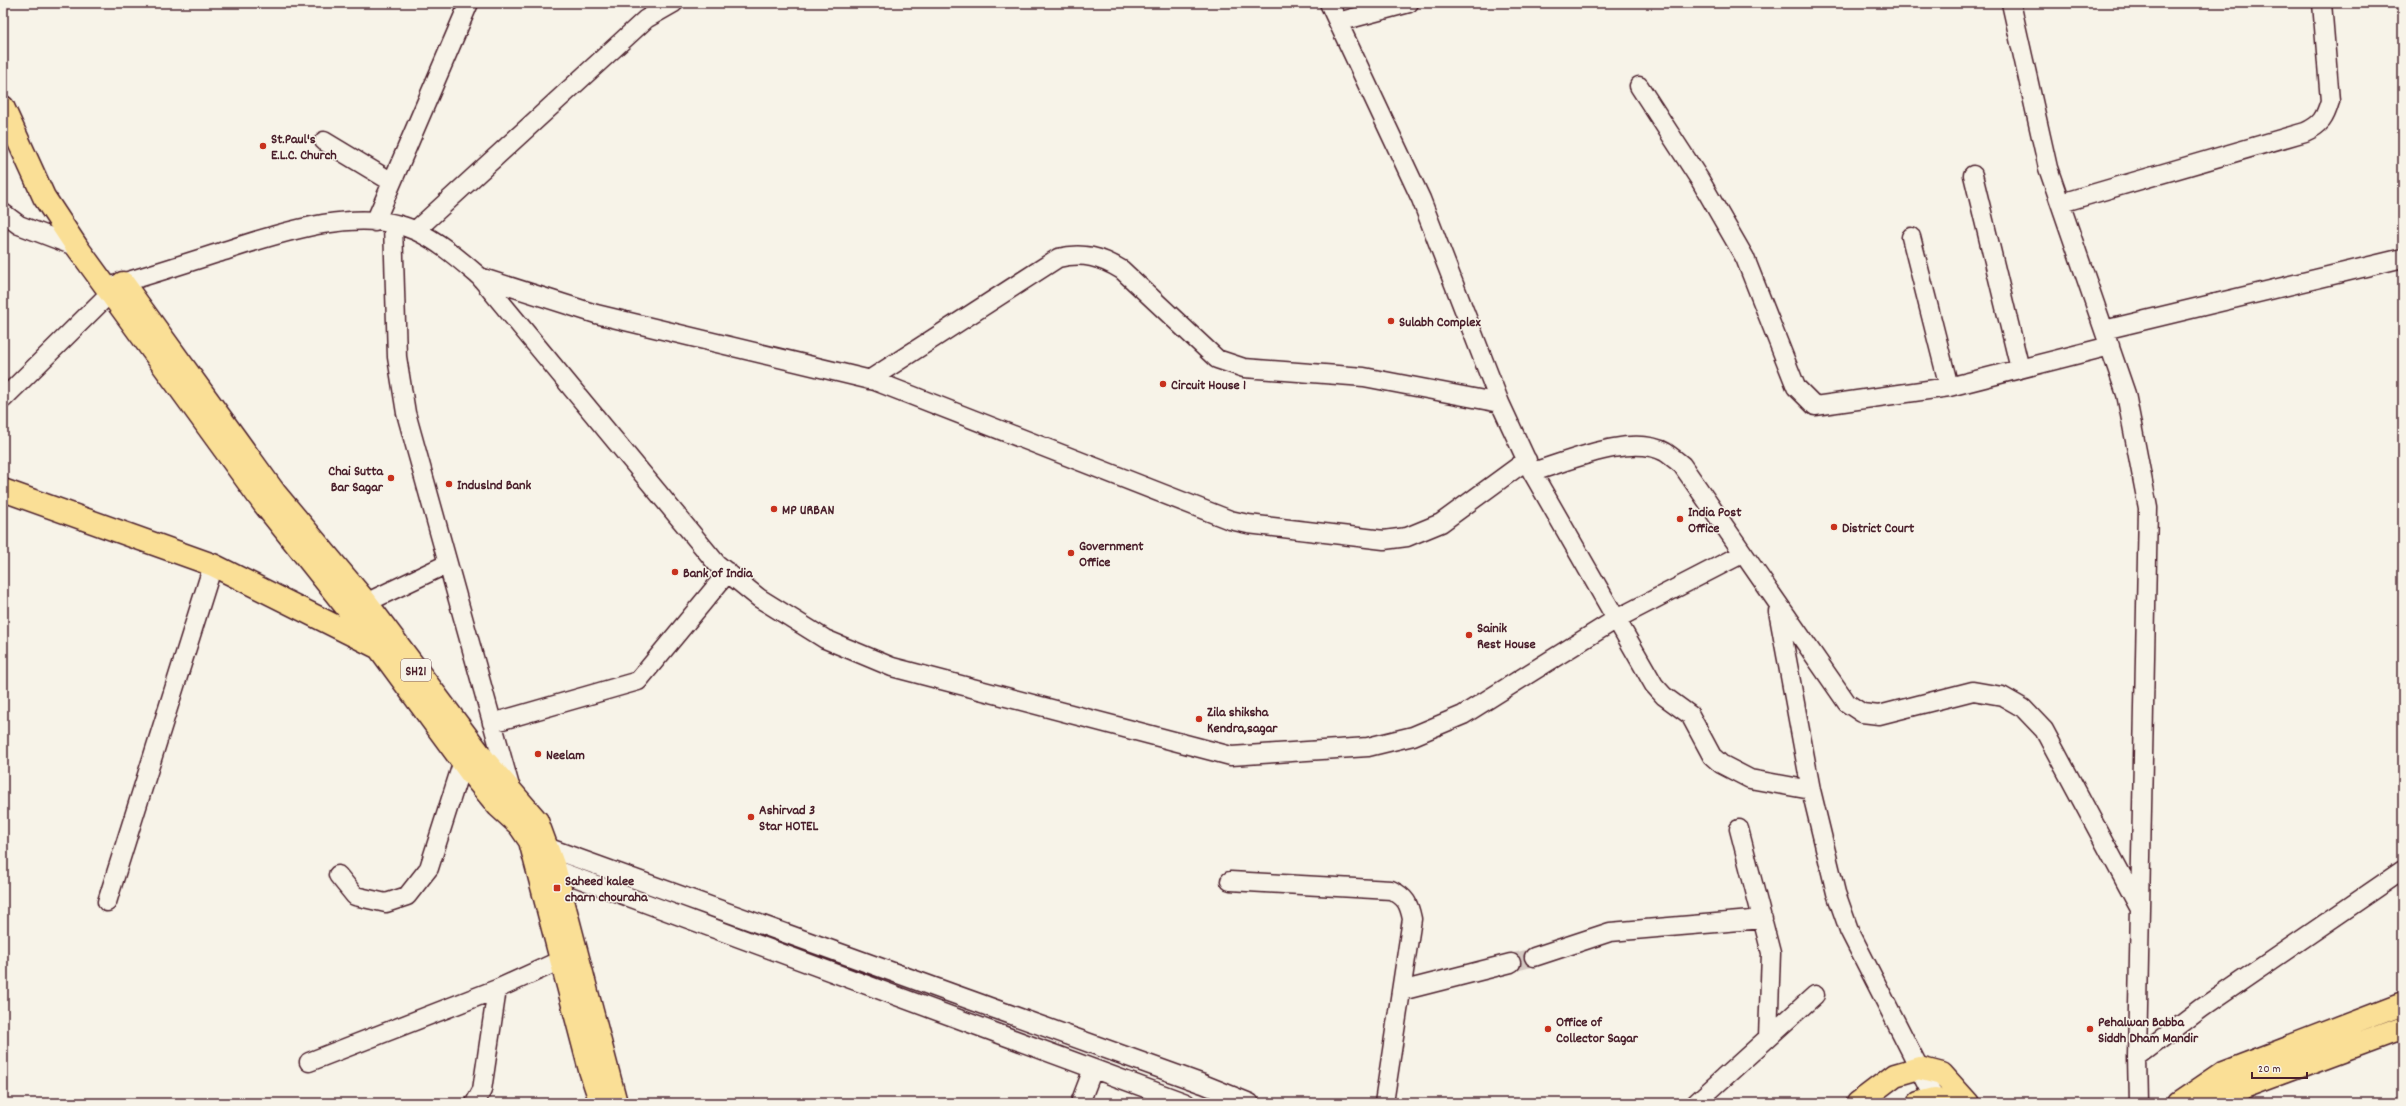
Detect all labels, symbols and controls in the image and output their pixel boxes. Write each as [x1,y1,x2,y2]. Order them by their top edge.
place label: St.Paul's E.L.C. Church [271,130,337,166]
marker: St.Paul's E.L.C. Church [258,141,268,151]
place label: Sulabh Complex [1399,313,1481,333]
marker: Sulabh Complex [1386,316,1396,326]
place label: Circuit House 1 [1171,376,1246,396]
marker: Circuit House 1 [1158,379,1168,389]
place label: Chai Sutta Bar Sagar [328,462,384,498]
marker: Chai Sutta Bar Sagar [386,473,396,483]
place label: Induslnd Bank [457,476,532,496]
marker: Induslnd Bank [444,479,454,489]
place label: MP URBAN [782,501,835,521]
place label: India Post Office [1688,503,1742,539]
marker: MP URBAN [769,504,779,514]
marker: India Post Office [1675,514,1685,524]
place label: District Court [1842,519,1915,539]
marker: District Court [1829,522,1839,532]
place label: Government Office [1079,537,1144,573]
marker: Government Office [1066,548,1076,558]
place label: Bank of India [683,564,754,584]
marker: Bank of India [670,567,680,577]
place label: Sainik Rest House [1477,619,1536,655]
marker: Sainik Rest House [1464,630,1474,640]
road number: SH21 [401,659,431,681]
place label: Zila shiksha Kendra,sagar [1207,703,1278,739]
marker: Zila shiksha Kendra,sagar [1194,714,1204,724]
place label: Neelam [546,746,585,766]
marker: Neelam [533,749,543,759]
place label: Ashirvad 3 Star HOTEL [759,801,818,837]
marker: Ashirvad 3 Star HOTEL [746,812,756,822]
place label: Saheed kalee charn chouraha [565,872,649,908]
marker: Saheed kalee charn chouraha [552,883,562,893]
place label: Office of Collector Sagar [1556,1013,1639,1049]
place label: Pehalwan Babba Siddh Dham Mandir [2098,1013,2199,1049]
marker: Office of Collector Sagar [1543,1024,1553,1034]
marker: Pehalwan Babba Siddh Dham Mandir [2085,1024,2095,1034]
scale bar [2252,1054,2307,1080]
text: 20 m [2258,1061,2281,1078]

